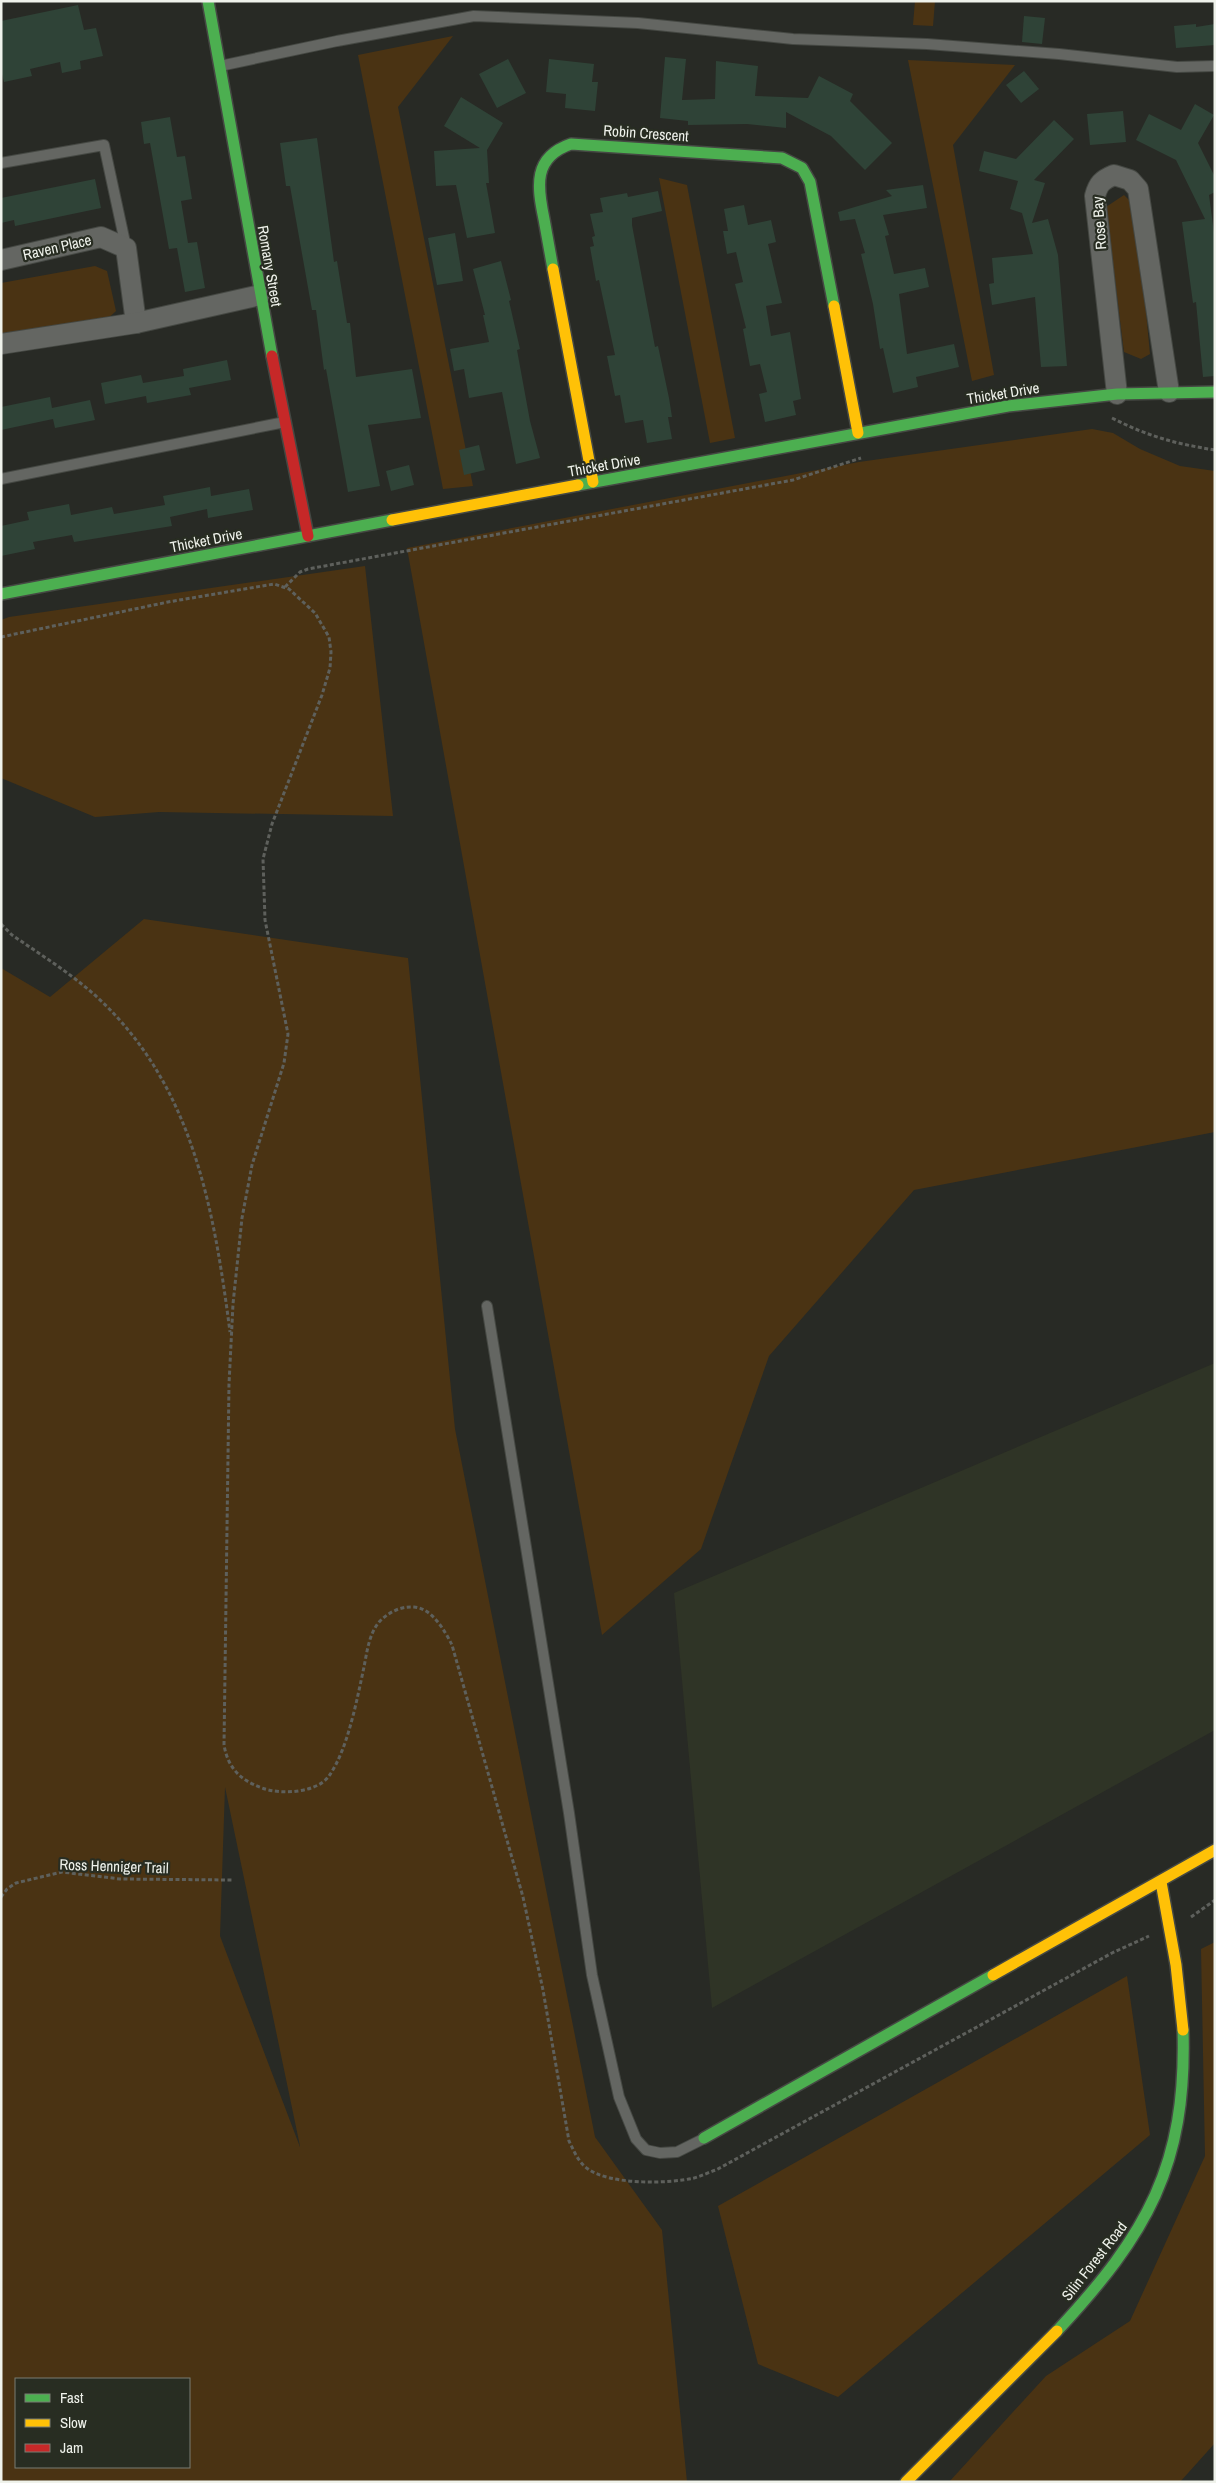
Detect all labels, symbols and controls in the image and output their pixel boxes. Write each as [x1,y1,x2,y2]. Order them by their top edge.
street label: Robin Crescent [603,120,690,146]
street label: Rose Bay [1087,195,1111,250]
street label: Romany Street [253,224,288,309]
street label: Raven Place [21,229,93,265]
street label: Thicket Drive [965,377,1041,409]
street label: Thicket Drive [566,448,642,482]
street label: Thicket Drive [168,523,244,557]
street label: Ross Henniger Trail [59,1854,169,1878]
street label: Silin Forest Road [1056,2217,1132,2305]
legend [15,2378,190,2468]
text: Fast [60,2387,84,2408]
text: Slow [60,2412,87,2433]
text: Jam [60,2437,83,2458]

